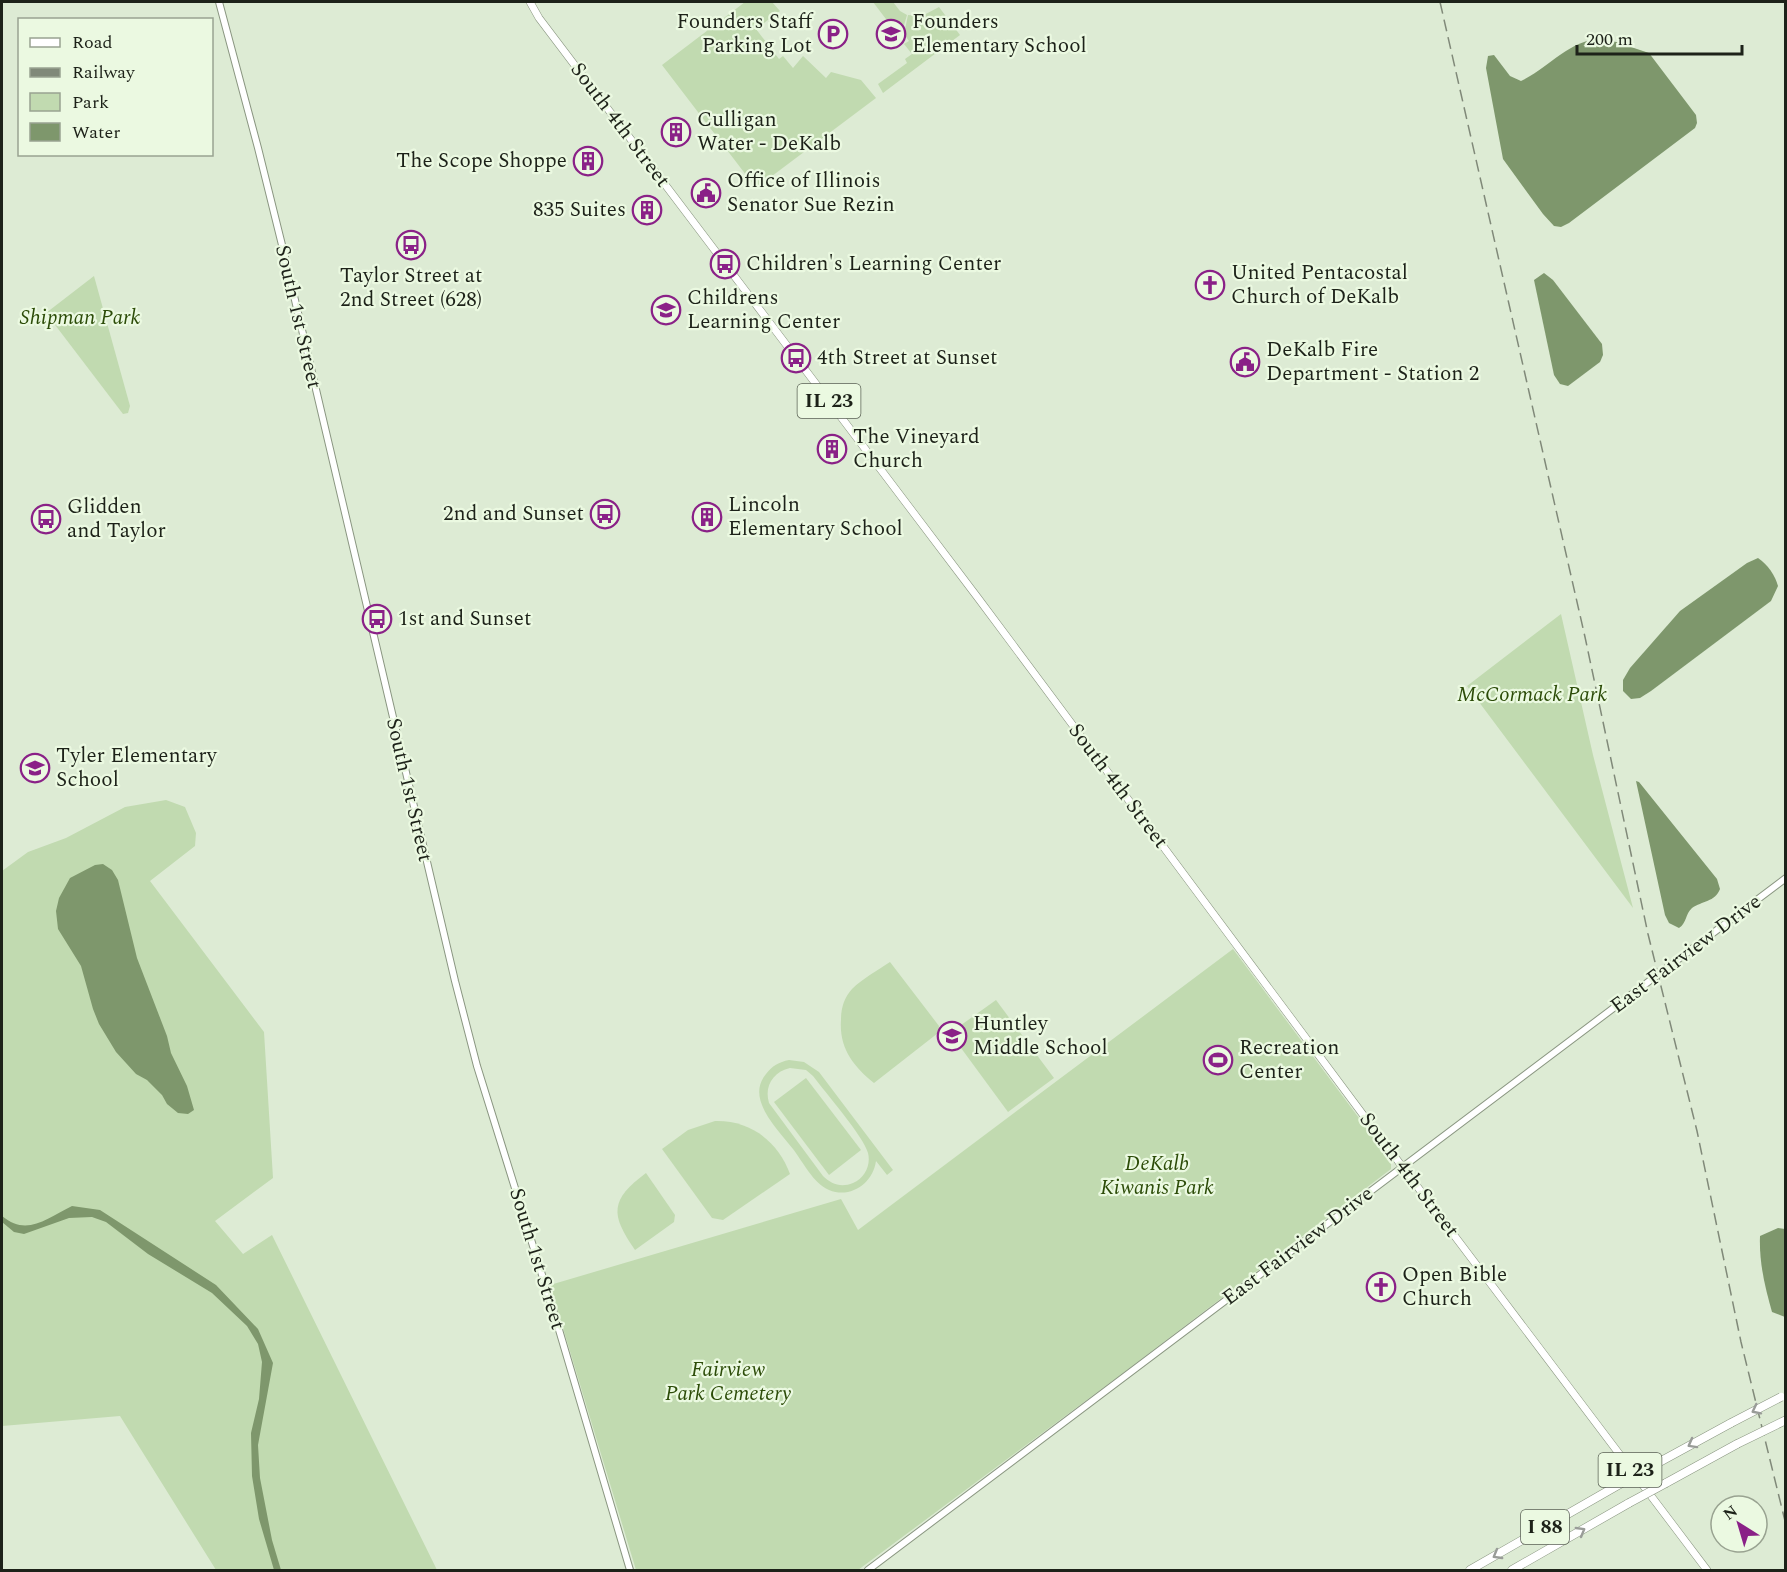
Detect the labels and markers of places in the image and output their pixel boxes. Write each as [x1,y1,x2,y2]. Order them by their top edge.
place label: Founders Staff Parking Lot [677,6,814,62]
place label: Founders Elementary School [912,6,1087,62]
parking icon: Founders Staff Parking Lot [817,18,849,50]
school or university icon: Founders Elementary School [875,18,907,50]
place label: Culligan Water - DeKalb [697,104,841,160]
building icon: Culligan Water - DeKalb [660,116,692,148]
place label: The Scope Shoppe [396,145,567,177]
building icon: The Scope Shoppe [572,145,604,177]
place label: Office of Illinois Senator Sue Rezin [727,165,895,221]
public building icon: Office of Illinois Senator Sue Rezin [690,177,722,209]
place label: 835 Suites [533,194,626,226]
building icon: 835 Suites [631,194,663,226]
bus stop icon: Taylor Street at 2nd Street (628) [395,229,427,261]
bus stop icon: Children's Learning Center [709,248,741,280]
place label: Children's Learning Center [746,248,1001,280]
place label: United Pentacostal Church of DeKalb [1231,257,1408,313]
place label: Taylor Street at 2nd Street (628) [340,260,482,316]
church icon: United Pentacostal Church of DeKalb [1194,269,1226,301]
place label: Childrens Learning Center [687,282,840,338]
school or university icon: Childrens Learning Center [650,294,682,326]
place label: DeKalb Fire Department - Station 2 [1266,334,1479,390]
bus stop icon: 4th Street at Sunset [780,342,812,374]
place label: 4th Street at Sunset [817,342,998,374]
public building icon: DeKalb Fire Department - Station 2 [1229,346,1261,378]
place label: The Vineyard Church [853,421,980,477]
building icon: The Vineyard Church [816,433,848,465]
place label: Lincoln Elementary School [728,489,903,545]
place label: Glidden and Taylor [67,491,166,547]
place label: 2nd and Sunset [443,498,584,530]
bus stop icon: 2nd and Sunset [589,498,621,530]
building icon: Lincoln Elementary School [691,501,723,533]
bus stop icon: Glidden and Taylor [30,503,62,535]
bus stop icon: 1st and Sunset [361,603,393,635]
place label: 1st and Sunset [398,603,531,635]
place label: Tyler Elementary School [56,740,218,796]
school or university icon: Tyler Elementary School [19,752,51,784]
place label: Huntley Middle School [973,1008,1108,1064]
school or university icon: Huntley Middle School [936,1020,968,1052]
place label: Recreation Center [1239,1032,1340,1088]
sports icon: Recreation Center [1202,1044,1234,1076]
place label: Open Bible Church [1402,1259,1507,1315]
church icon: Open Bible Church [1365,1271,1397,1303]

